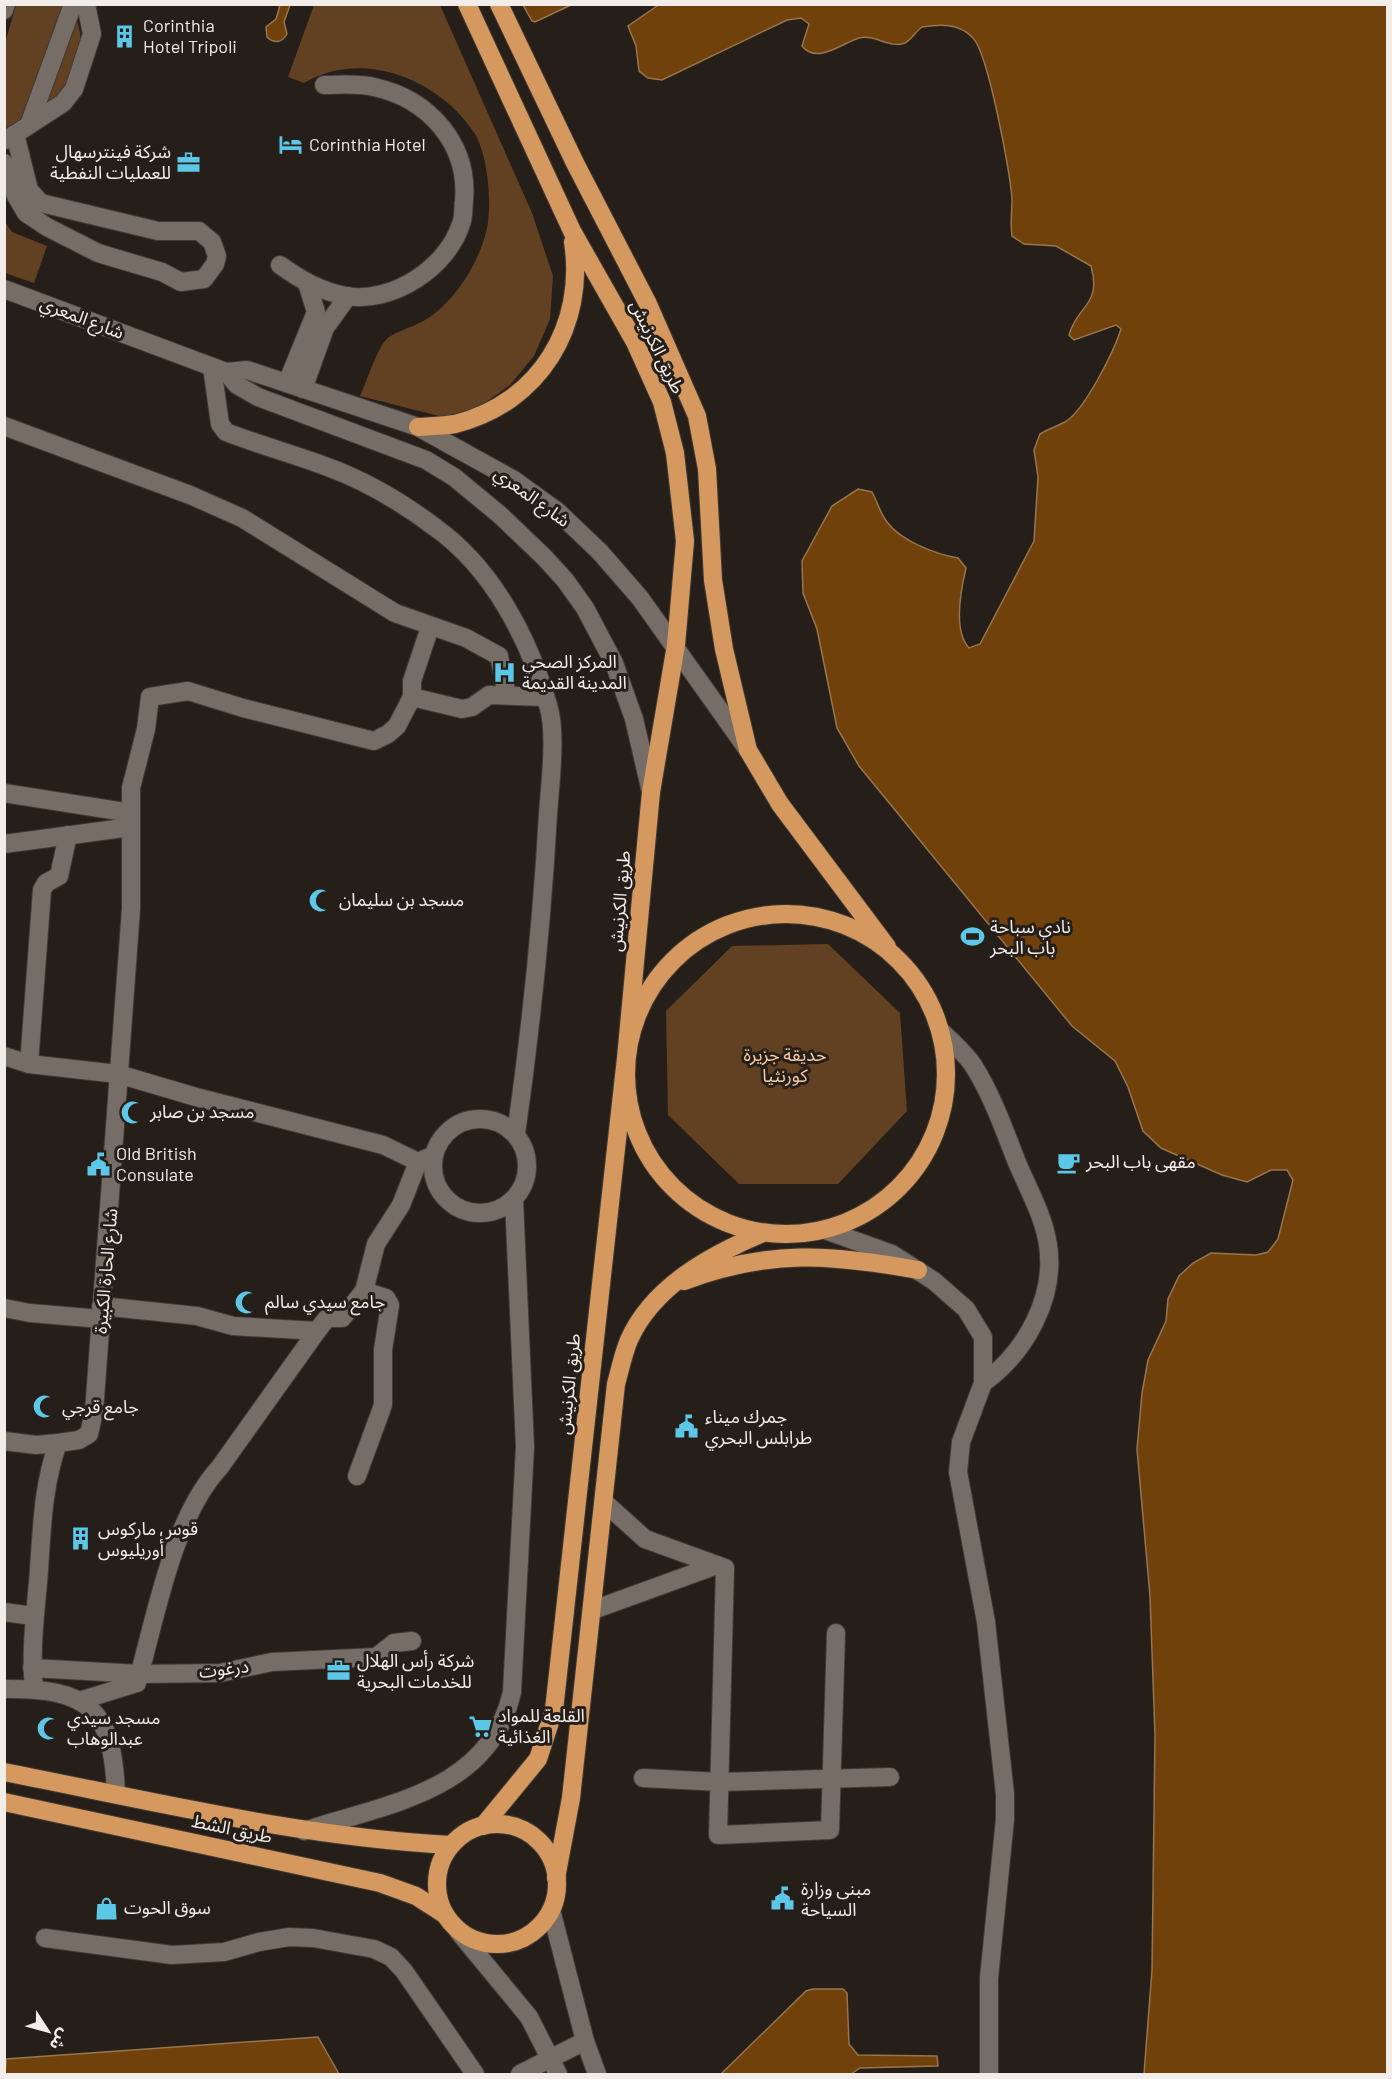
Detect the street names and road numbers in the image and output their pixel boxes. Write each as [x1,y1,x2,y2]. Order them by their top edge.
street label: شارع المعري [36,291,127,347]
street label: طريق الكرنيش [625,296,690,397]
street label: شارع المعري [488,461,575,534]
street label: طريق الكرنيش [604,849,635,952]
street label: شارع الحارة الكبيرة [89,1207,125,1335]
street label: طريق الكرنيش [552,1332,585,1436]
street label: درغوت [198,1654,250,1683]
street label: طريق الشط [190,1809,274,1848]

